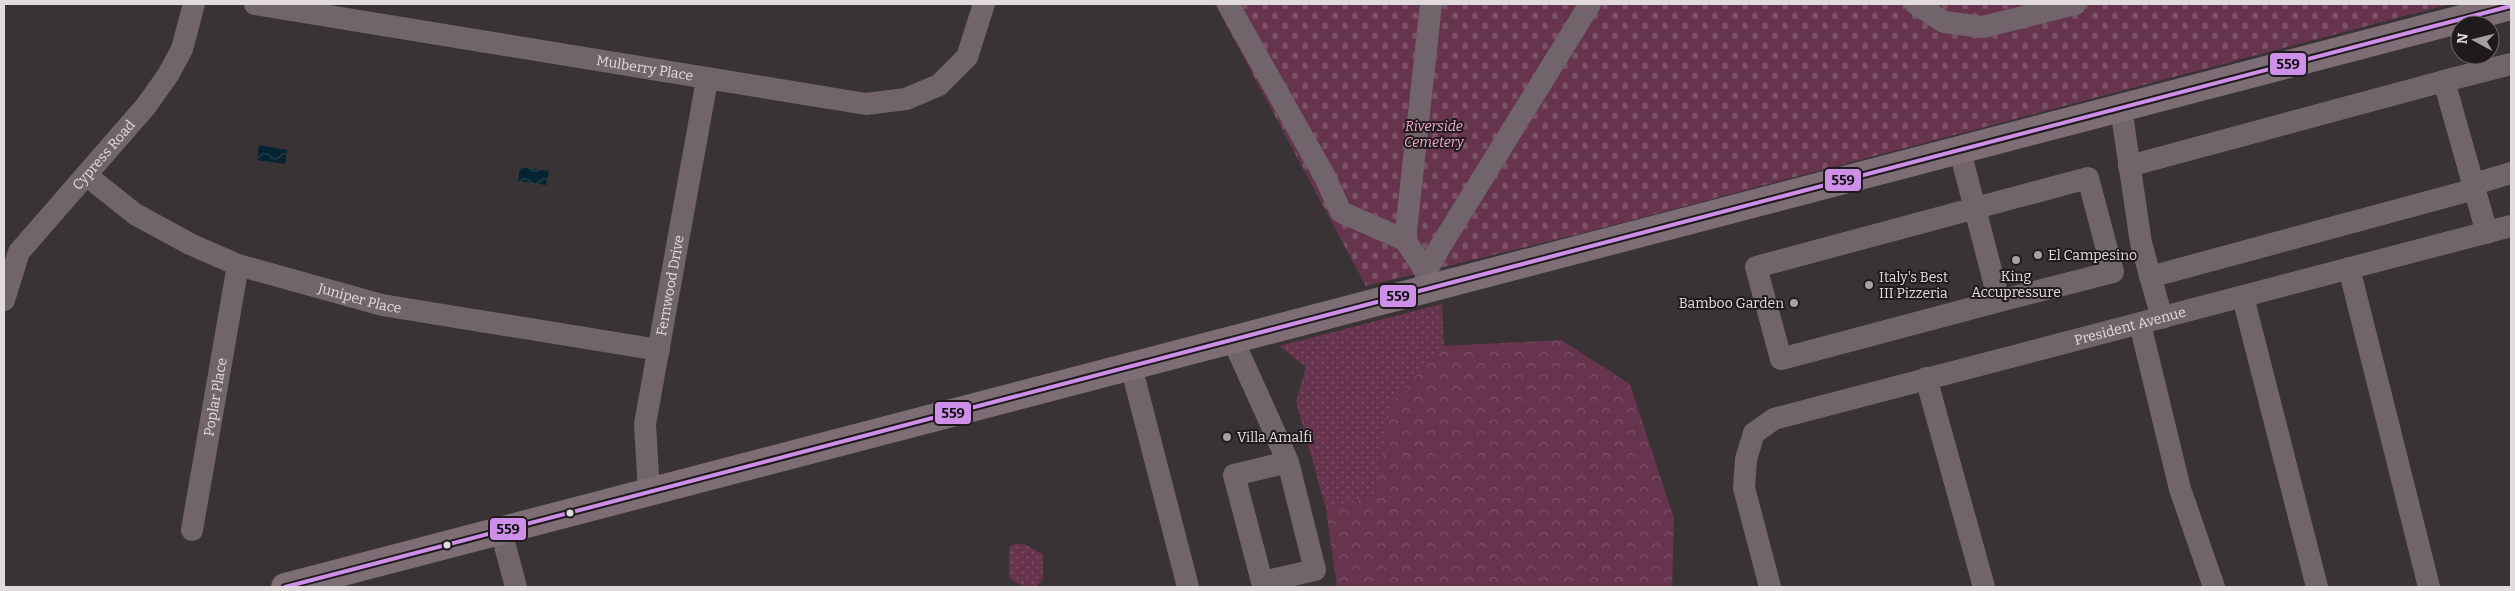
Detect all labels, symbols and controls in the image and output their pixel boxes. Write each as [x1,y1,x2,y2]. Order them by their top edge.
north arrow [2450,15,2500,65]
text: N [2453,32,2472,45]
street label: Mulberry Place [595,52,694,85]
line badge: 559 [2269,52,2307,76]
text: 559 [2276,56,2300,73]
street label: Cypress Road [69,117,139,194]
park label: Riverside Cemetery [1404,118,1465,151]
line badge: 559 [1824,168,1862,192]
text: 559 [1831,172,1855,189]
street label: Fernwood Drive [653,234,688,337]
place label: El Campesino [2048,247,2137,264]
marker: El Campesino [2032,249,2044,261]
marker: King Accupressure [2010,254,2022,266]
place label: King Accupressure [1971,268,2061,301]
place label: Italy's Best III Pizzeria [1879,269,1948,302]
street label: Juniper Place [315,279,403,317]
marker: Italy's Best III Pizzeria [1863,279,1875,291]
line badge: 559 [1379,284,1417,308]
text: 559 [1386,288,1410,305]
place label: Bamboo Garden [1679,295,1784,312]
marker: Bamboo Garden [1788,297,1800,309]
street label: President Avenue [2072,304,2188,349]
street label: Poplar Place [200,357,231,438]
line badge: 559 [934,401,972,425]
text: 559 [941,405,965,422]
place label: Villa Amalfi [1237,429,1312,446]
marker: Villa Amalfi [1221,431,1233,443]
unlabelled marker [565,508,575,518]
line badge: 559 [489,517,527,541]
text: 559 [496,521,520,538]
unlabelled marker [442,540,452,550]

